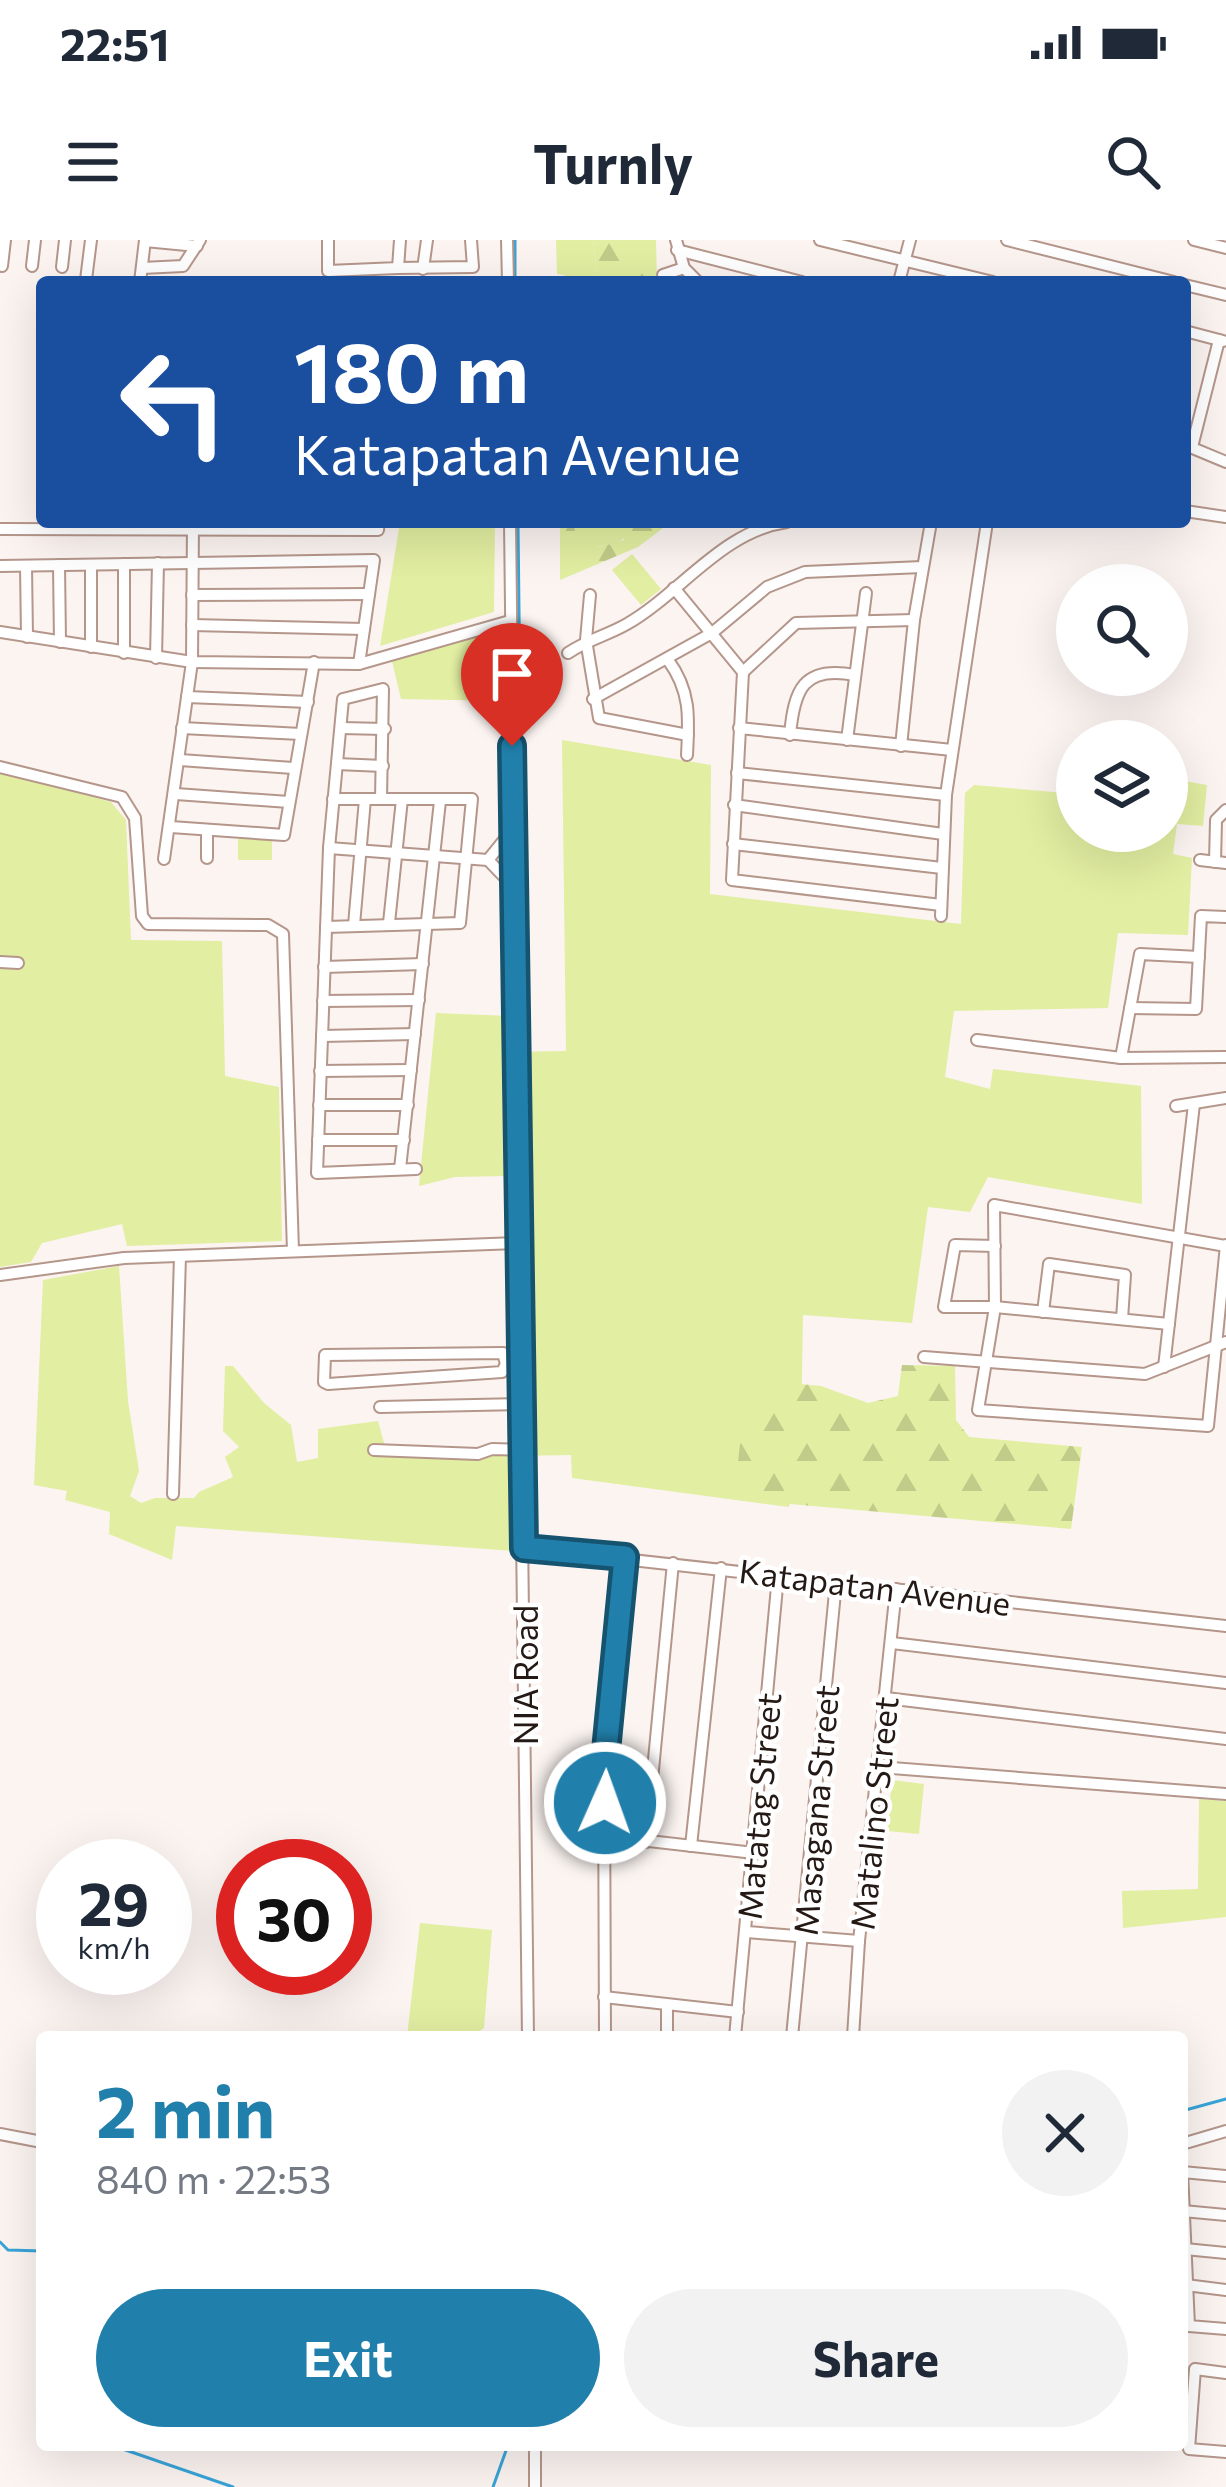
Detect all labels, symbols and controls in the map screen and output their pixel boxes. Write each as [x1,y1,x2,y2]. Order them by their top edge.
text: 22:51 [60,15,170,70]
icon: menu [60,129,126,195]
text: Turnly [533,129,693,195]
icon: search [1100,129,1166,195]
text: 180 m [294,318,529,420]
icon: left [96,324,252,480]
text: Katapatan Avenue [294,420,741,486]
map controls [1056,564,1188,852]
button: search [1056,564,1188,696]
pin [461,623,563,746]
icon: arrive [479,641,545,707]
button: layers [1056,720,1188,852]
street label: Katapatan Avenue [737,1549,1013,1623]
street label: NIA Road [504,1605,545,1745]
street label: Masagana Street [784,1683,846,1937]
street label: Matatag Street [728,1691,788,1921]
street label: Matalino Street [840,1694,906,1932]
position arrow [542,1740,668,1866]
speed limit sign: 30 [216,1839,372,1995]
text: 29 [79,1865,149,1938]
text: km/h [78,1928,150,1965]
text: 2 min [96,2065,275,2153]
button: close [1002,2070,1128,2196]
text: 840 m · 22:53 [96,2154,331,2202]
button: Exit [96,2289,600,2427]
button: Share [624,2289,1128,2427]

